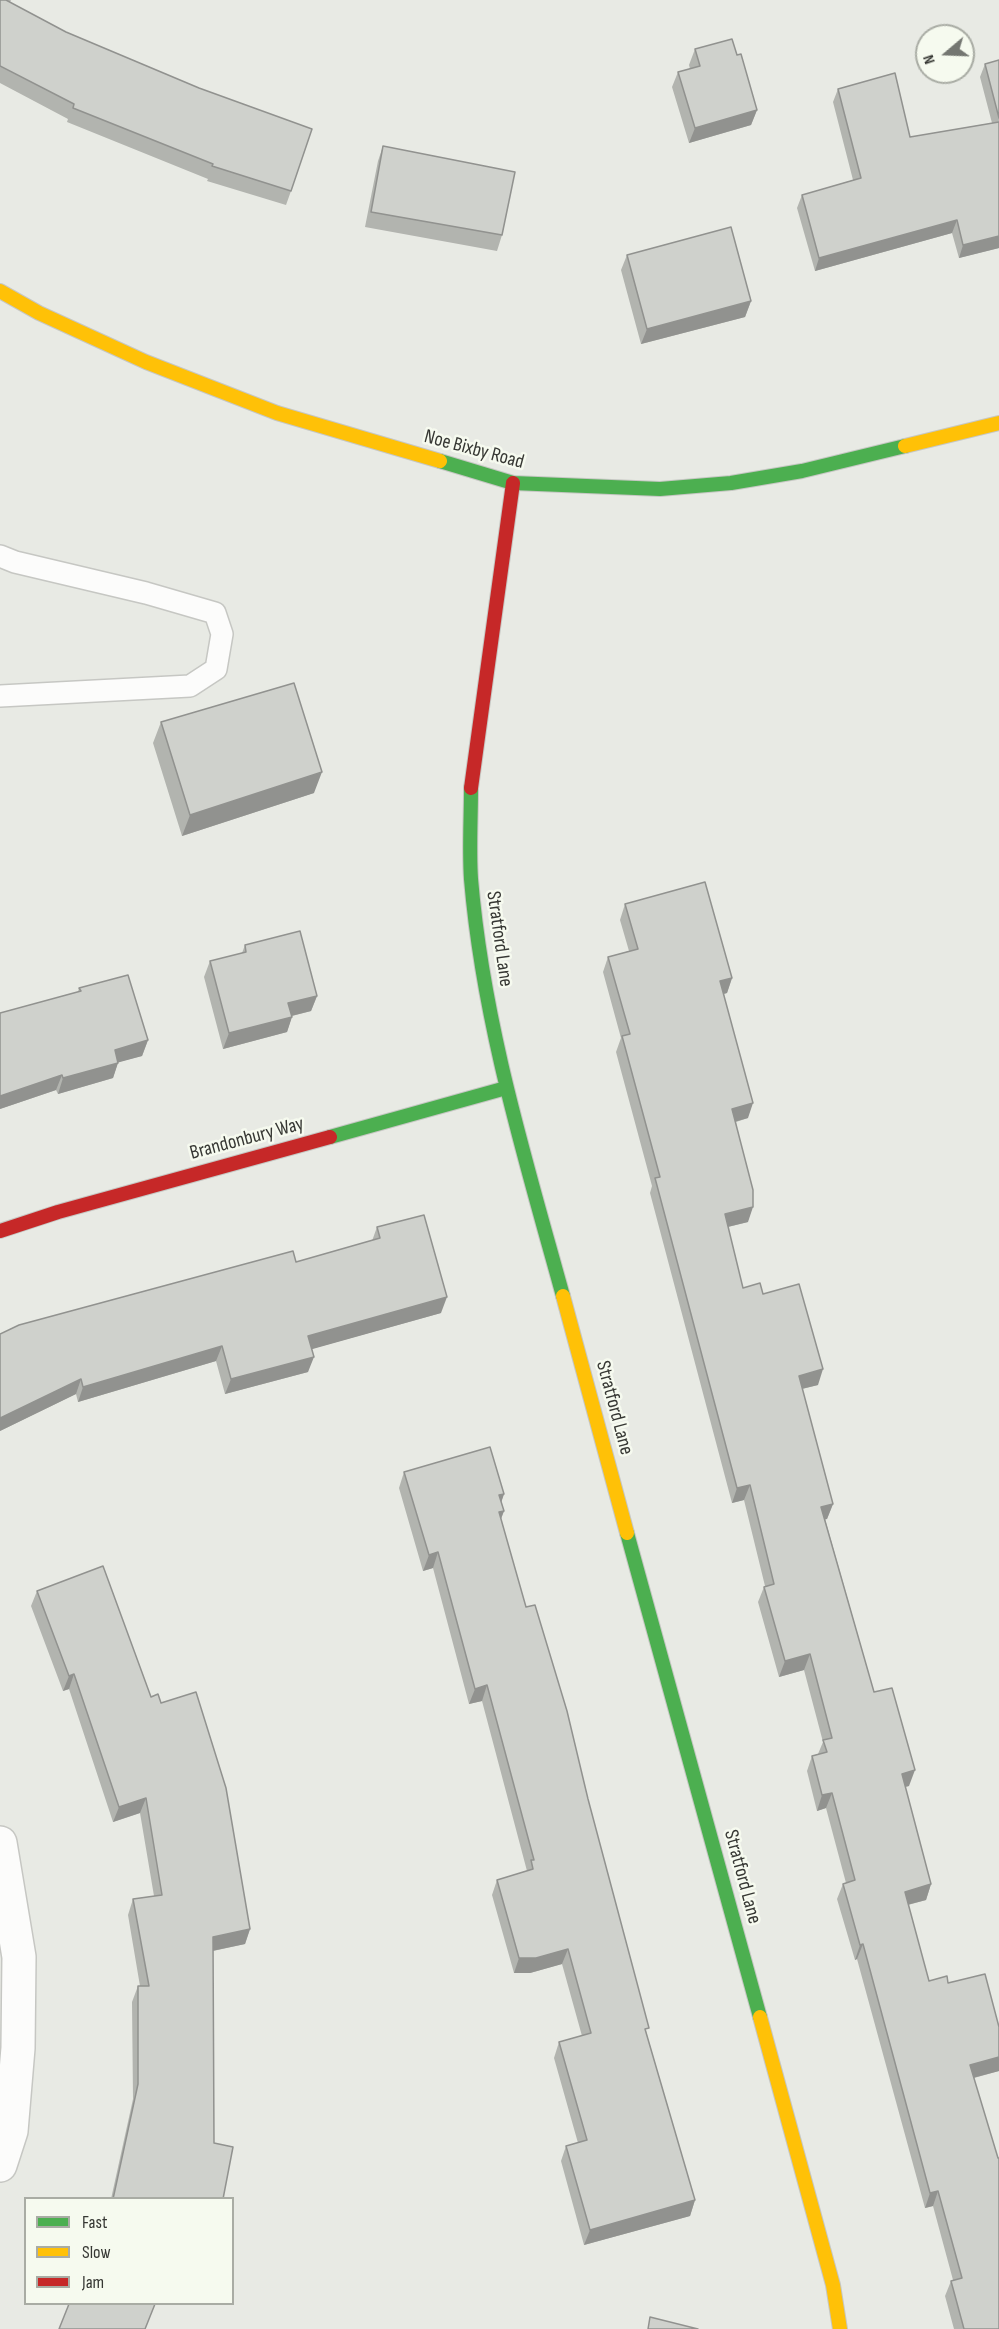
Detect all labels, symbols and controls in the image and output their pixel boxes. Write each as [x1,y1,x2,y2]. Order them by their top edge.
north arrow [915,24,975,84]
text: N [919,52,940,67]
street label: Noe Bixby Road [422,425,526,475]
street label: Stratford Lane [480,890,518,988]
street label: Brandonbury Way [187,1112,307,1166]
street label: Stratford Lane [590,1358,638,1458]
street label: Stratford Lane [718,1827,766,1927]
legend [24,2197,234,2305]
text: Fast [82,2212,107,2233]
text: Slow [82,2242,111,2263]
text: Jam [82,2272,104,2293]

